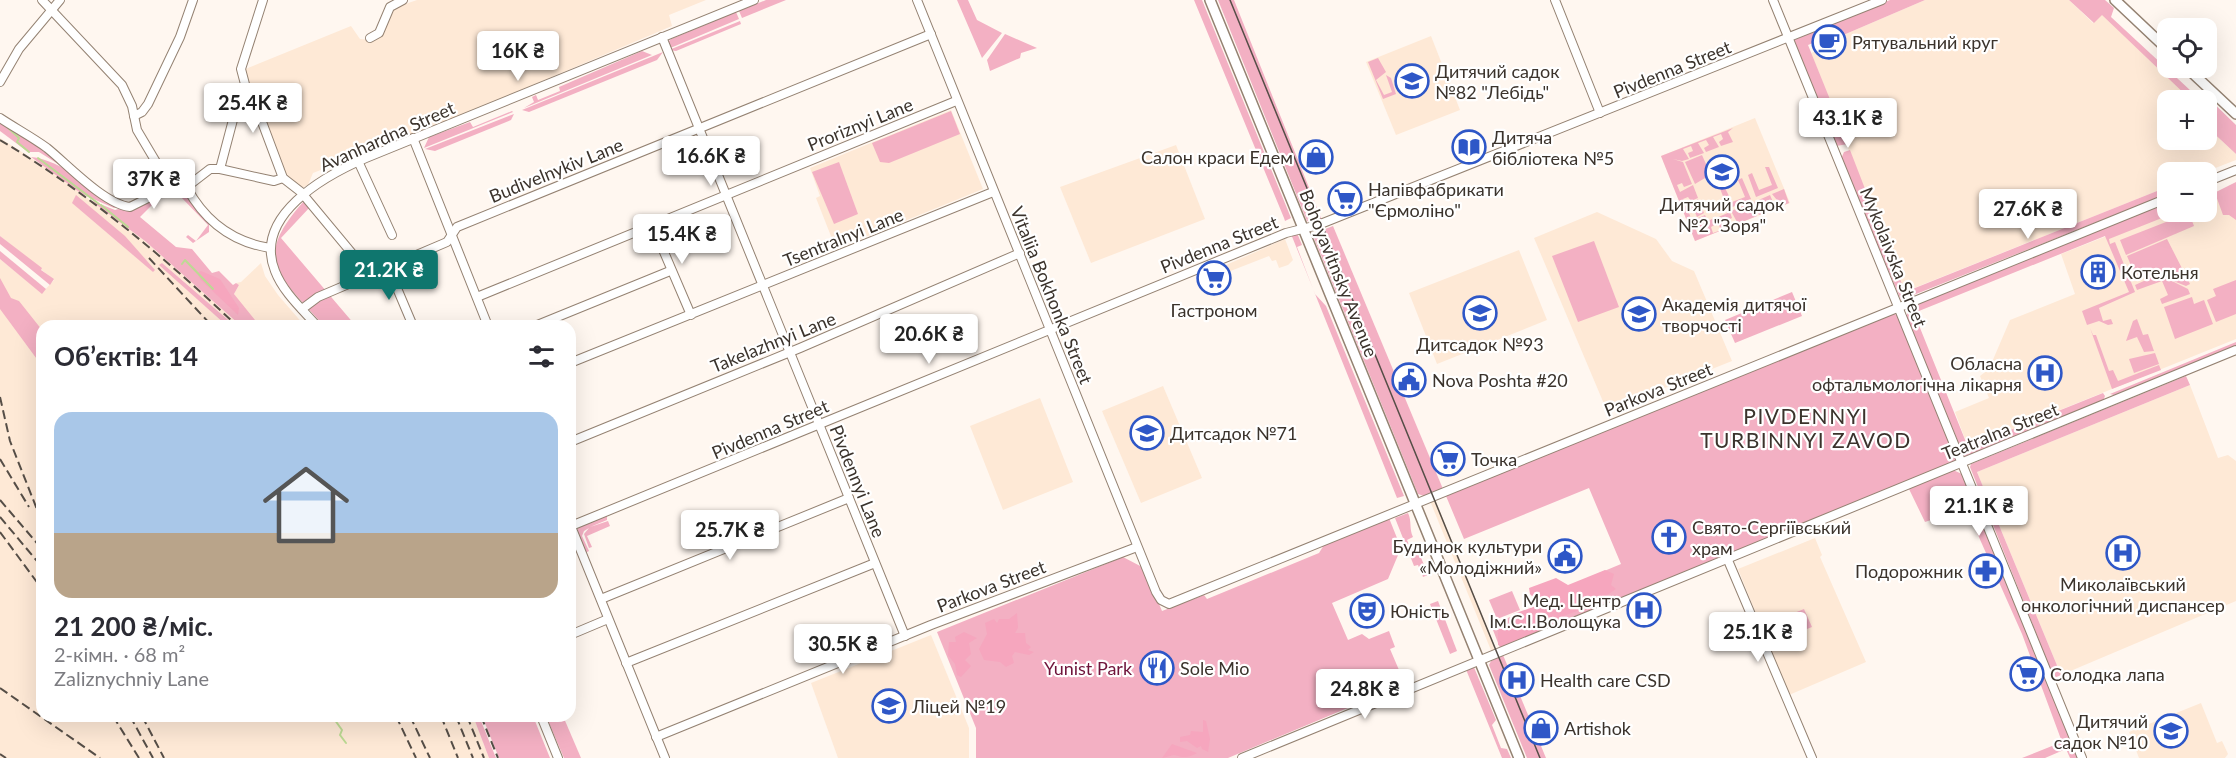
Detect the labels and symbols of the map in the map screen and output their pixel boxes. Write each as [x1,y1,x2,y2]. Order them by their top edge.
cafe icon: Рятувальний круг [1811,24,1847,60]
pin: 16K ₴ [476,31,560,82]
place label: Рятувальний круг [1852,31,1998,53]
street label: Pivdenna Street [1610,35,1734,103]
place label: Дитячий садок №82 "Лебідь" [1435,60,1560,103]
school or university icon: Дитячий садок №82 "Лебідь" [1394,63,1430,99]
pin: 25.4K ₴ [198,83,308,134]
street label: Proriznyi Lane [804,93,916,155]
street label: Avanhardna Street [316,96,459,176]
pin: 43.1K ₴ [1793,98,1903,149]
place label: Дитяча бібліотека №5 [1492,126,1614,169]
library icon: Дитяча бібліотека №5 [1451,129,1487,165]
street label: Budivelnykiv Lane [486,133,626,207]
pin: 16.6K ₴ [656,136,766,187]
shop icon: Салон краси Едем [1298,139,1334,175]
place label: Салон краси Едем [1141,146,1293,168]
school or university icon: Дитячий садок №2 "Зоря" [1704,154,1740,190]
pin: 37K ₴ [112,159,196,210]
place label: Напівфабрикати "Єрмоліно" [1368,178,1504,221]
supermarket icon: Напівфабрикати "Єрмоліно" [1327,181,1363,217]
street label: Mykolaivska Street [1856,184,1932,331]
street label: Bohoyavltnsky Avenue [1295,186,1383,360]
pin: 27.6K ₴ [1973,189,2083,240]
place label: Дитячий садок №2 "Зоря" [1660,193,1785,236]
street label: Tsentralnyi Lane [780,203,906,271]
street label: Vitaliia Bokhonka Street [1006,203,1098,388]
street label: Pivdenna Street [1157,210,1281,278]
pin: 15.4K ₴ [627,214,737,265]
pin: 21.2K ₴ [334,250,444,301]
building icon: Котельня [2080,254,2116,290]
supermarket icon: Гастроном [1196,260,1232,296]
place label: Котельня [2121,261,2199,283]
place label: Академія дитячої творчості [1662,293,1807,336]
school or university icon: Дитсадок №93 [1462,295,1498,331]
school or university icon: Академія дитячої творчості [1621,296,1657,332]
place label: Гастроном [1171,299,1257,321]
street label: Takelazhnyi Lane [707,307,839,377]
pin: 20.6K ₴ [874,314,984,365]
place label: Дитсадок №93 [1416,333,1544,355]
place label: Обласна офтальмологічна лікарня [1812,352,2022,395]
hospital icon: Обласна офтальмологічна лікарня [2027,355,2063,391]
street label: Parkova Street [1601,357,1716,421]
public building icon: Nova Poshta #20 [1391,362,1427,398]
place label: Nova Poshta #20 [1432,369,1568,391]
street label: Pivdenna Street [708,394,832,463]
street label: Teatralna Street [1938,397,2062,464]
district label: PIVDENNYI TURBINNYI ZAVOD [1700,403,1912,452]
school or university icon: Дитсадок №71 [1129,415,1165,451]
street label: Pivdennyi Lane [825,421,891,541]
place label: Дитсадок №71 [1170,422,1297,444]
supermarket icon: Точка [1430,441,1466,477]
place label: Точка [1471,448,1517,470]
pin: 21.1K ₴ [1924,486,2034,537]
pin: 25.7K ₴ [675,510,785,561]
place label: Свято-Сергіївський храм [1692,516,1851,559]
church icon: Свято-Сергіївський храм [1651,519,1687,555]
place label: Будинок культури «Молодіжний» [1393,535,1542,578]
hospital icon: Миколаївський онкологічний диспансер [2105,535,2141,571]
public building icon: Будинок культури «Молодіжний» [1547,538,1583,574]
pharmacy icon: Подорожник [1968,553,2004,589]
street label: Parkova Street [934,555,1049,617]
place label: Подорожник [1855,560,1964,582]
place label: Миколаївський онкологічний диспансер [2021,573,2225,616]
place label: Мед. Центр Ім.С.І.Волощука [1489,589,1621,632]
hospital icon: Мед. Центр Ім.С.І.Волощука [1626,592,1662,628]
theatre icon: Юність [1349,593,1385,629]
place label: Юність [1390,600,1450,622]
pin: 25.1K ₴ [1703,612,1813,663]
pin: 30.5K ₴ [788,624,898,675]
restaurant icon: Sole Mio [1139,650,1175,686]
supermarket icon: Солодка лапа [2009,656,2045,692]
park label: Yunist Park [1044,657,1133,679]
place label: Sole Mio [1180,657,1249,679]
hospital icon: Health care CSD [1499,662,1535,698]
place label: Солодка лапа [2050,663,2165,685]
pin: 24.8K ₴ [1310,669,1420,720]
place label: Health care CSD [1540,669,1671,691]
school or university icon: Ліцей №19 [871,688,907,724]
place label: Ліцей №19 [911,695,1006,717]
shop icon: Artishok [1523,710,1559,746]
place label: Дитячий садок №10 [2054,710,2148,753]
school or university icon: Дитячий садок №10 [2153,713,2189,749]
place label: Artishok [1564,717,1632,739]

